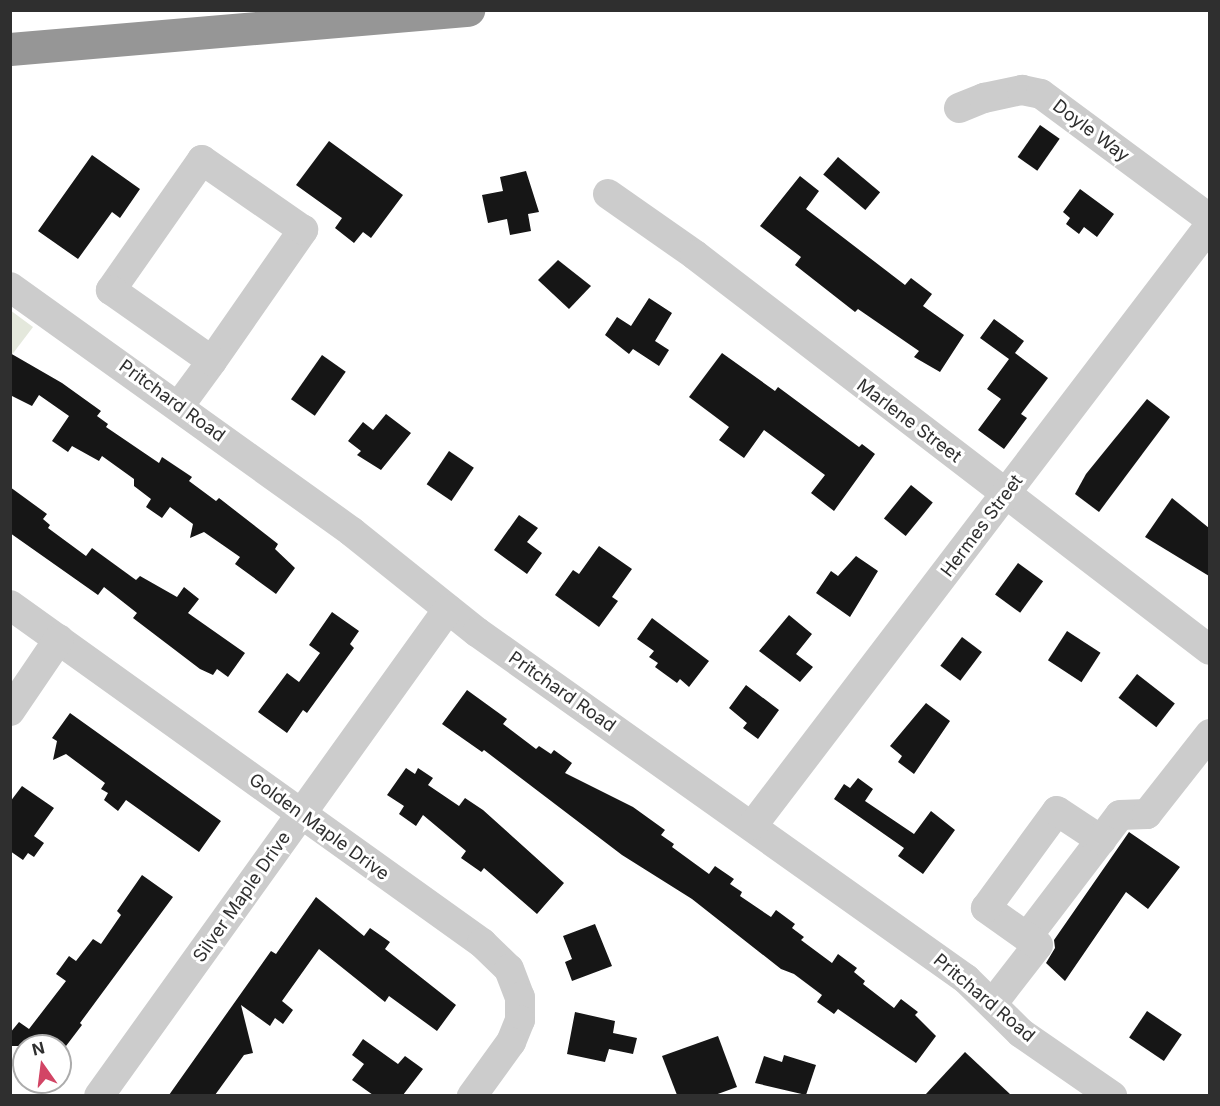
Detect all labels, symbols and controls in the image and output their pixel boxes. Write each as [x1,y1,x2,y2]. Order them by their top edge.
street label: Doyle Way [1048,95,1134,167]
street label: Pritchard Road [115,355,229,447]
street label: Marlene Street [852,375,966,467]
street label: Hermes Street [936,471,1028,581]
street label: Pritchard Road [504,647,620,737]
street label: Golden Maple Drive [245,769,393,885]
street label: Silver Maple Drive [189,828,295,966]
street label: Pritchard Road [929,949,1039,1047]
north arrow [12,1034,72,1094]
text: N [30,1037,46,1060]

